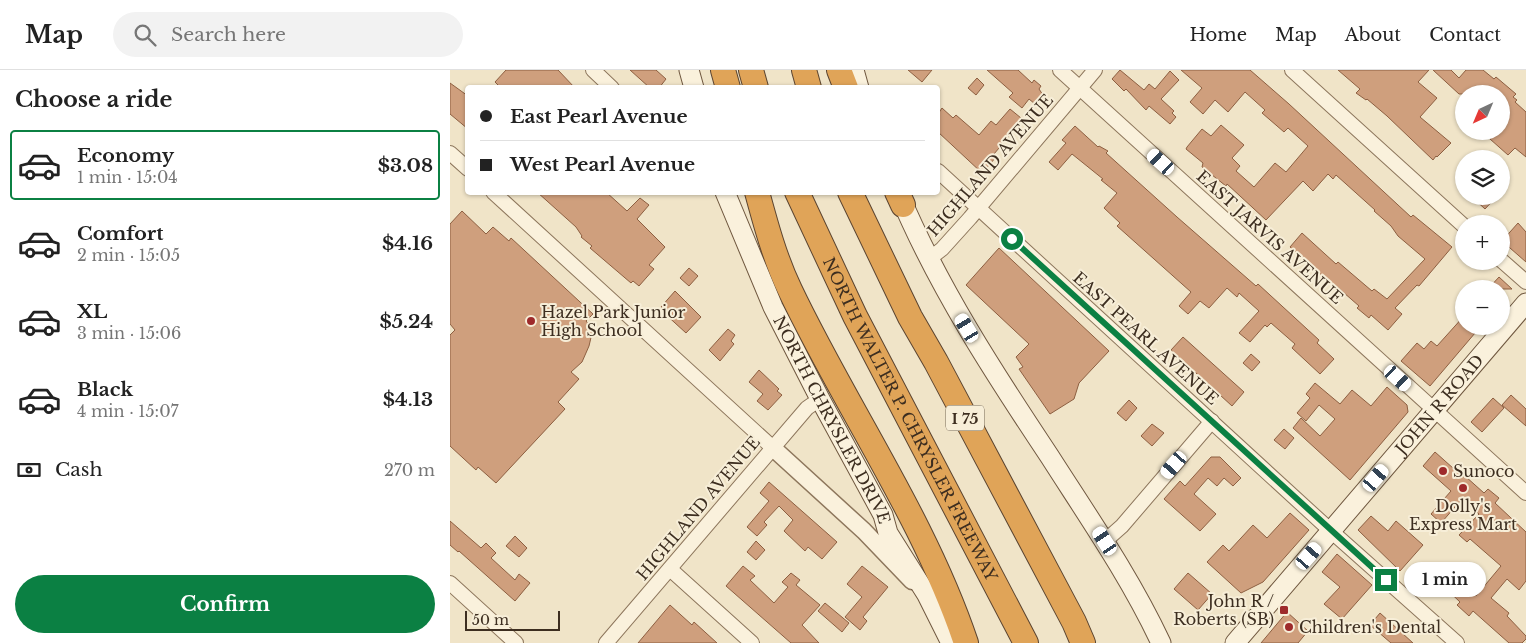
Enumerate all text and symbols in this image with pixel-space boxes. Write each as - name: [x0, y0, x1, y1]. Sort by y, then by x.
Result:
- search box: [113, 12, 463, 57]
- text: Map: [25, 20, 83, 49]
- icon: search: [131, 21, 159, 49]
- text: Search here: [171, 23, 286, 46]
- text: Home: [1189, 24, 1247, 46]
- text: Map: [1275, 24, 1317, 46]
- text: About: [1345, 24, 1401, 46]
- text: Contact: [1429, 24, 1501, 46]
- north arrow: [1455, 85, 1510, 140]
- map controls: [1455, 85, 1510, 335]
- text: Choose a ride: [15, 86, 172, 113]
- street label: HIGHLAND AVENUE: [923, 90, 1057, 240]
- text: East Pearl Avenue: [510, 105, 688, 128]
- icon: car: [17, 143, 62, 188]
- text: Economy: [77, 144, 174, 167]
- car: [1144, 146, 1177, 178]
- button: layers: [1455, 150, 1510, 205]
- text: West Pearl Avenue: [510, 153, 695, 176]
- text: $3.08: [378, 154, 433, 177]
- street label: EAST JARVIS AVENUE: [1193, 166, 1347, 308]
- text: 1 min · 15:04: [77, 167, 178, 187]
- button: +: [1455, 215, 1510, 270]
- icon: car: [17, 221, 62, 266]
- text: Comfort: [77, 222, 164, 245]
- route start: [1001, 228, 1023, 250]
- text: $4.16: [382, 232, 433, 255]
- text: 2 min · 15:05: [77, 245, 180, 265]
- street label: NORTH WALTER P. CHRYSLER FREEWAY: [819, 254, 1002, 585]
- street label: EAST PEARL AVENUE: [1069, 267, 1223, 409]
- button: −: [1455, 280, 1510, 335]
- icon: car: [17, 299, 62, 344]
- text: XL: [77, 300, 107, 323]
- place label: Hazel Park Junior High School: [541, 302, 686, 340]
- text: $5.24: [380, 310, 433, 333]
- car: [952, 311, 981, 345]
- street label: NORTH CHRYSLER DRIVE: [769, 312, 895, 526]
- marker: Hazel Park Junior High School: [525, 315, 537, 327]
- text: 3 min · 15:06: [77, 323, 181, 343]
- street label: JOHN R ROAD: [1390, 350, 1487, 460]
- car: [1381, 362, 1414, 394]
- icon: car: [17, 377, 62, 422]
- text: Black: [77, 378, 133, 401]
- text: $4.13: [383, 388, 433, 411]
- text: 4 min · 15:07: [77, 401, 179, 421]
- road number: I 75: [946, 406, 984, 430]
- street label: HIGHLAND AVENUE: [632, 432, 764, 584]
- car: [1158, 449, 1189, 481]
- icon: cash: [15, 456, 43, 484]
- text: Cash: [55, 458, 102, 481]
- text: 270 m: [384, 460, 435, 480]
- place label: Sunoco: [1453, 461, 1515, 481]
- car: [1360, 462, 1391, 494]
- marker: Sunoco: [1437, 465, 1449, 477]
- marker: Dolly's Express Mart: [1457, 482, 1469, 494]
- place label: Dolly's Express Mart: [1409, 496, 1517, 534]
- car: [1090, 524, 1119, 558]
- car: [1293, 540, 1324, 572]
- callout: 1 min: [1404, 562, 1486, 598]
- route end: [1375, 569, 1397, 591]
- text: 1 min: [1422, 569, 1468, 589]
- button: Confirm: [15, 575, 435, 633]
- place label: John R / Roberts (SB): [1173, 591, 1274, 629]
- marker: John R / Roberts (SB): [1278, 604, 1290, 616]
- scale bar: [465, 608, 560, 631]
- text: 50 m: [472, 611, 509, 629]
- place label: Children's Dental: [1299, 617, 1441, 637]
- marker: Children's Dental: [1283, 621, 1295, 633]

